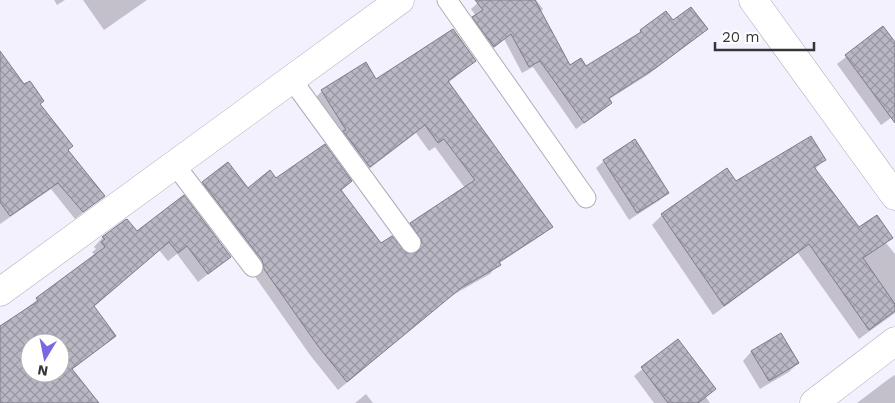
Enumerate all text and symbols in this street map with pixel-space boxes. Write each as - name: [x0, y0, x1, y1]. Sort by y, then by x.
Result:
- scale bar: [715, 20, 814, 52]
- text: 20 m: [722, 28, 760, 46]
- north arrow: [20, 333, 70, 383]
- text: N: [36, 362, 49, 380]

